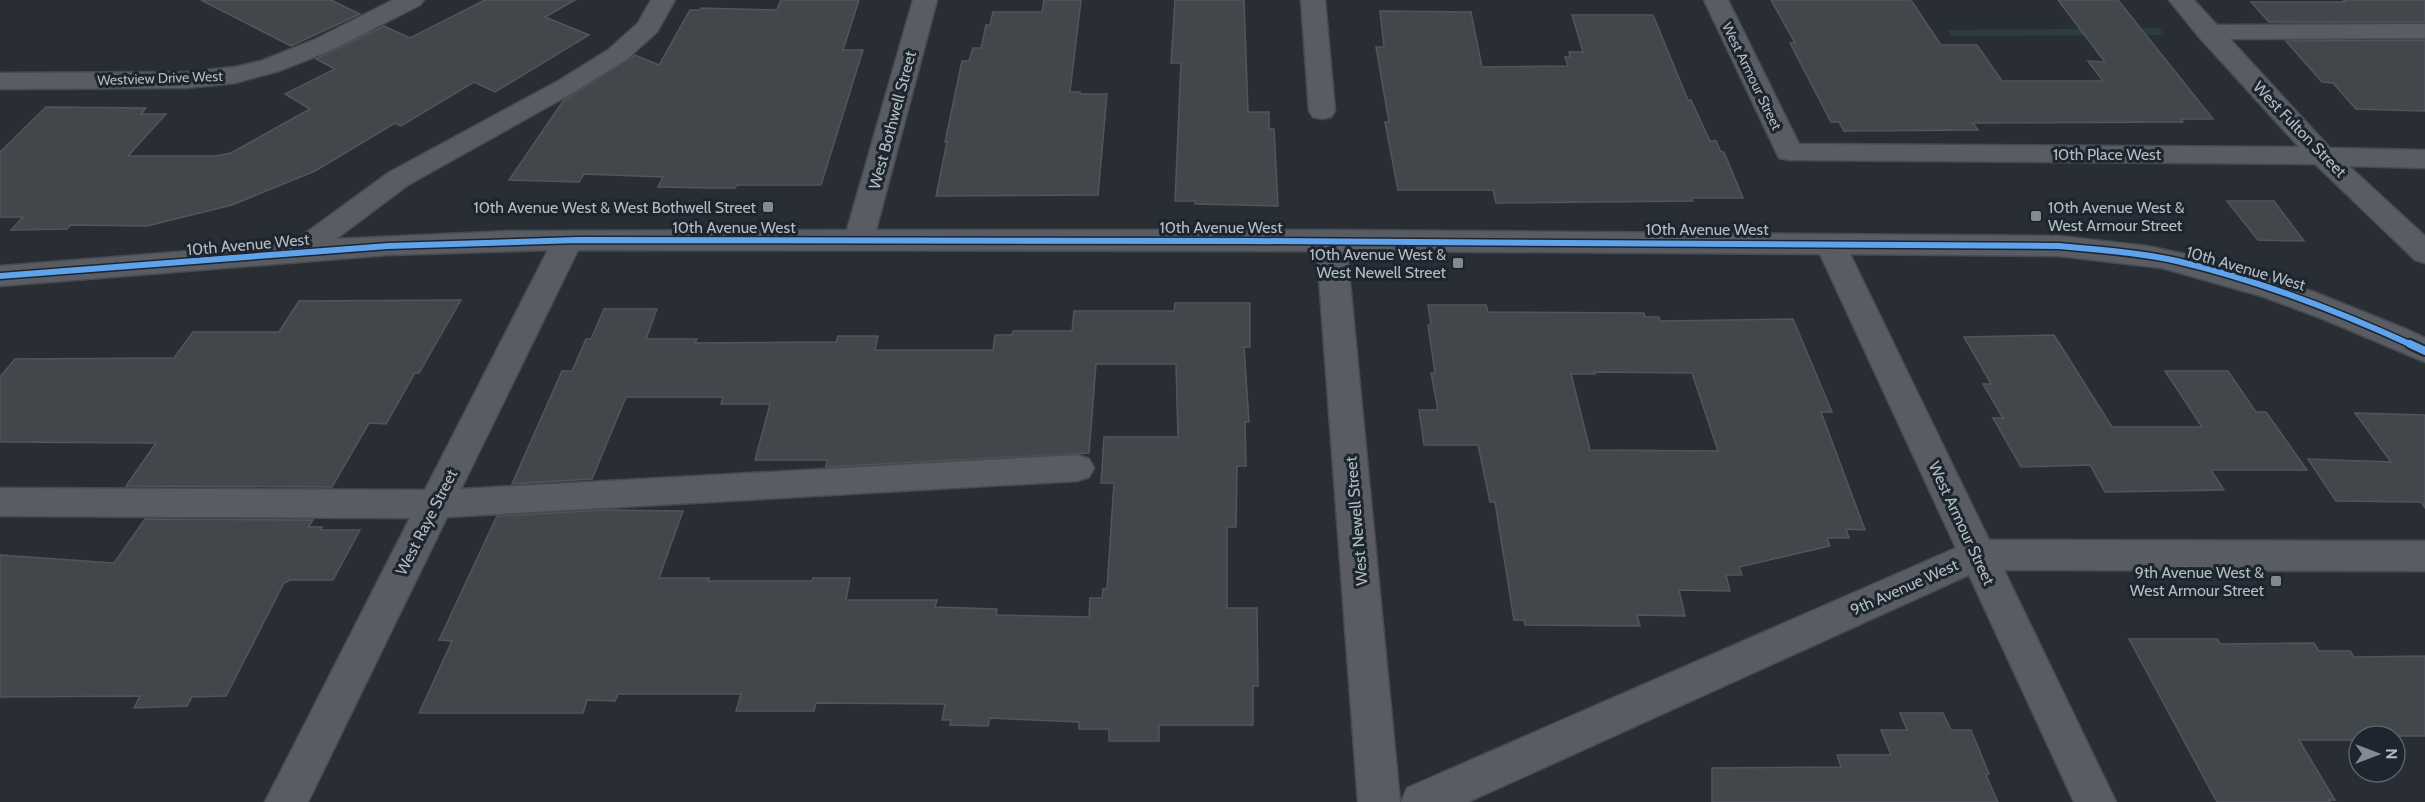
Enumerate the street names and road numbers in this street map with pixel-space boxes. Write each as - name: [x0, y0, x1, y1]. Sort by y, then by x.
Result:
- street label: West Armour Street: [1718, 19, 1786, 133]
- street label: West Bothwell Street: [865, 48, 920, 191]
- street label: Westview Drive West: [97, 67, 223, 89]
- street label: West Fulton Street: [2249, 77, 2351, 182]
- street label: 10th Place West: [2053, 145, 2162, 164]
- street label: 10th Avenue West: [672, 218, 796, 237]
- street label: 10th Avenue West: [1159, 218, 1283, 237]
- street label: 10th Avenue West: [1645, 220, 1769, 239]
- street label: 10th Avenue West: [186, 230, 311, 259]
- street label: 10th Avenue West: [2184, 242, 2308, 295]
- street label: West Newell Street: [1341, 455, 1372, 586]
- street label: West Armour Street: [1925, 458, 1999, 589]
- street label: West Raye Street: [392, 466, 462, 578]
- street label: 9th Avenue West: [1847, 555, 1962, 620]

